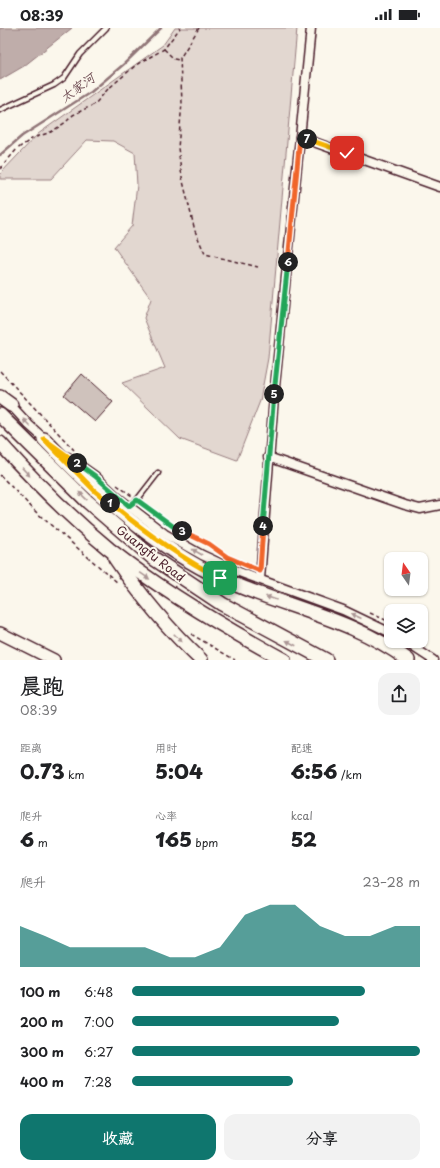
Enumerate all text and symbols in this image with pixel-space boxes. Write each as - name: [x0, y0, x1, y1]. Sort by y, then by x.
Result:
- text: 08:39: [20, 3, 63, 26]
- water label: 太家河: [56, 67, 100, 106]
- pin: 7: [297, 129, 317, 149]
- text: 7: [304, 130, 310, 147]
- pin: [330, 136, 364, 170]
- icon: check: [336, 142, 358, 164]
- pin: 6: [278, 252, 298, 272]
- text: 6: [284, 253, 292, 270]
- pin: 5: [264, 384, 284, 404]
- text: 5: [270, 385, 278, 402]
- one-way arrow: [22, 418, 32, 428]
- pin: 2: [67, 453, 87, 473]
- text: 2: [73, 454, 81, 471]
- one-way arrow: [22, 467, 31, 477]
- one-way arrow: [77, 492, 88, 501]
- pin: 1: [100, 493, 120, 513]
- text: 1: [107, 494, 113, 511]
- pin: 4: [253, 516, 273, 536]
- text: 4: [259, 517, 267, 534]
- street label: Guangfu Road: [113, 520, 189, 586]
- pin: 3: [172, 521, 192, 541]
- text: 3: [178, 522, 186, 539]
- one-way arrow: [191, 548, 203, 555]
- north arrow: [384, 552, 428, 596]
- map controls: [384, 552, 428, 648]
- pin: [203, 561, 237, 595]
- icon: arrive: [209, 567, 231, 589]
- one-way arrow: [140, 572, 151, 580]
- one-way arrow: [265, 595, 277, 601]
- button: layers: [384, 604, 428, 648]
- one-way arrow: [350, 613, 362, 619]
- one-way arrow: [173, 633, 183, 643]
- one-way arrow: [286, 639, 297, 646]
- text: 晨跑: [20, 668, 64, 701]
- button: share: [378, 673, 420, 715]
- text: 08:39: [20, 700, 57, 719]
- text: 距离: [20, 739, 42, 756]
- text: 用时: [155, 739, 177, 756]
- text: 配速: [291, 739, 313, 756]
- text: 0.73: [20, 756, 64, 786]
- text: 5:04: [155, 756, 203, 786]
- text: 6:56: [291, 756, 337, 786]
- text: km: [64, 766, 85, 783]
- text: /km: [337, 766, 362, 783]
- text: 爬升: [20, 807, 42, 824]
- text: 心率: [155, 807, 177, 824]
- text: kcal: [291, 807, 313, 824]
- text: 6: [20, 824, 34, 854]
- text: 165: [155, 824, 192, 854]
- text: 52: [291, 824, 317, 854]
- text: m: [34, 834, 48, 851]
- text: bpm: [192, 834, 218, 851]
- text: 爬升: [20, 872, 46, 891]
- text: 23–28 m: [363, 872, 420, 891]
- text: 100 m: [20, 982, 61, 1001]
- text: 6:48: [84, 982, 113, 1001]
- text: 200 m: [20, 1012, 64, 1031]
- text: 7:00: [84, 1012, 114, 1031]
- text: 300 m: [20, 1042, 64, 1061]
- text: 6:27: [84, 1042, 113, 1061]
- text: 400 m: [20, 1072, 64, 1091]
- text: 7:28: [84, 1072, 112, 1091]
- button: 收藏: [20, 1114, 216, 1160]
- button: 分享: [224, 1114, 420, 1160]

